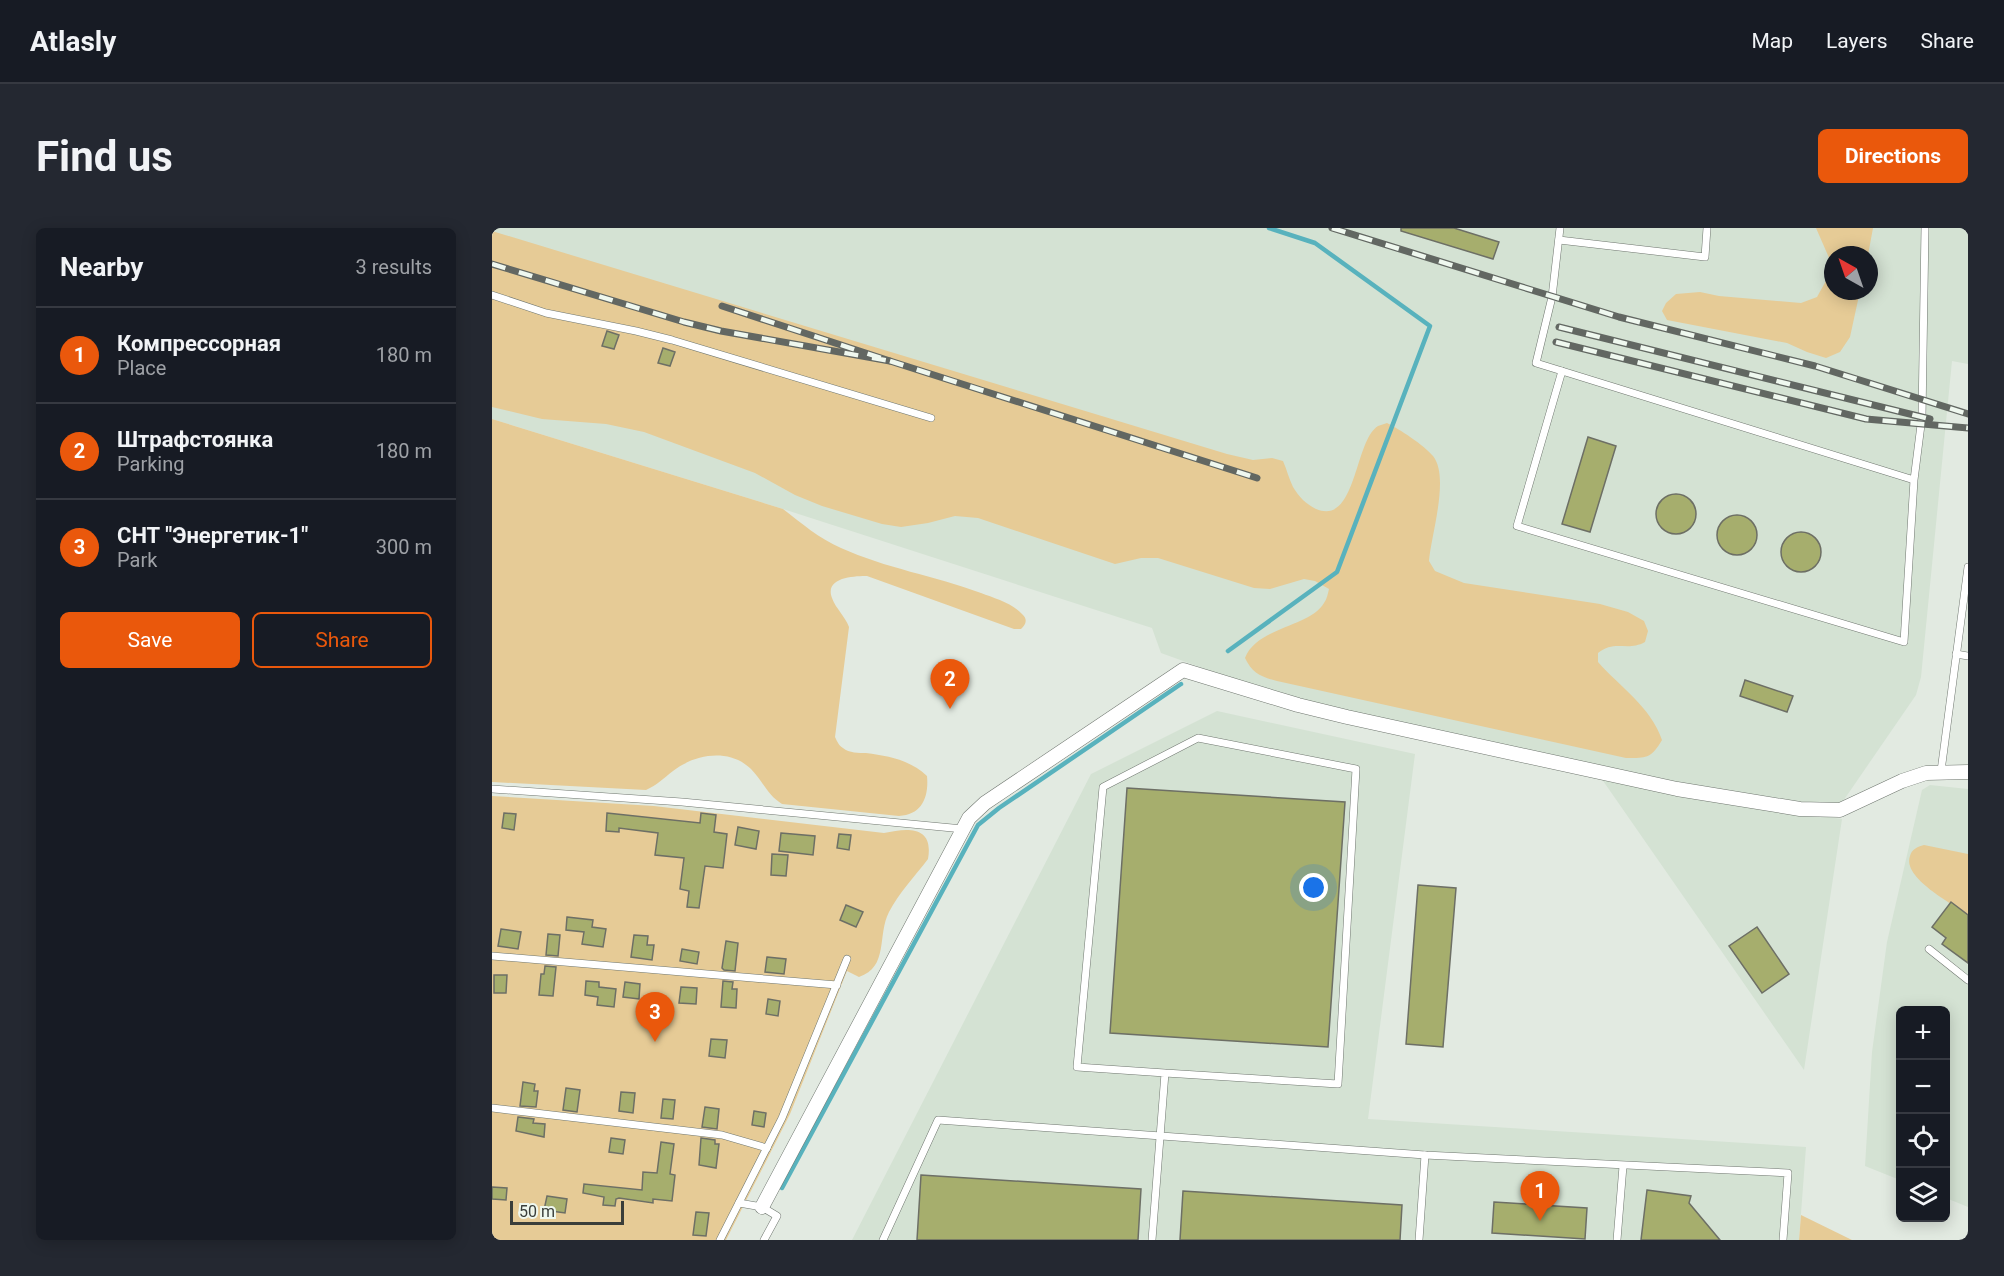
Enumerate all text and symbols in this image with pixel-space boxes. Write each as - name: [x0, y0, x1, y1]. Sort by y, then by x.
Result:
- text: Atlasly: [30, 25, 116, 58]
- text: Map: [1751, 29, 1793, 53]
- text: Layers: [1826, 29, 1887, 53]
- text: Share: [1920, 29, 1974, 53]
- button: Directions: [1818, 129, 1968, 183]
- text: Find us: [36, 132, 173, 181]
- north arrow: [1824, 246, 1878, 300]
- text: Nearby: [60, 252, 143, 282]
- text: 3 results: [356, 255, 432, 279]
- text: Компрессорная: [117, 331, 281, 356]
- text: 1: [74, 343, 85, 367]
- text: 180 m: [376, 343, 432, 367]
- text: Place: [117, 356, 166, 380]
- text: Штрафстоянка: [117, 427, 273, 452]
- text: 2: [74, 439, 85, 463]
- text: 180 m: [376, 439, 432, 463]
- text: Parking: [117, 452, 184, 476]
- text: СНТ "Энергетик-1": [117, 523, 308, 548]
- text: 3: [74, 535, 85, 559]
- text: 300 m: [376, 535, 432, 559]
- text: Park: [117, 548, 157, 572]
- button: Save: [60, 612, 240, 668]
- button: Share: [252, 612, 432, 668]
- pin: 2: [930, 660, 970, 709]
- your location: [1299, 873, 1328, 902]
- pin: 3: [636, 992, 674, 1042]
- map controls: [1896, 1006, 1950, 1222]
- button: +: [1896, 1006, 1950, 1060]
- button: −: [1896, 1060, 1950, 1114]
- button: locate: [1896, 1114, 1950, 1168]
- button: layers: [1896, 1168, 1950, 1222]
- pin: 1: [1520, 1172, 1560, 1221]
- scale bar: [510, 1198, 624, 1226]
- text: 50 m: [519, 1202, 555, 1221]

